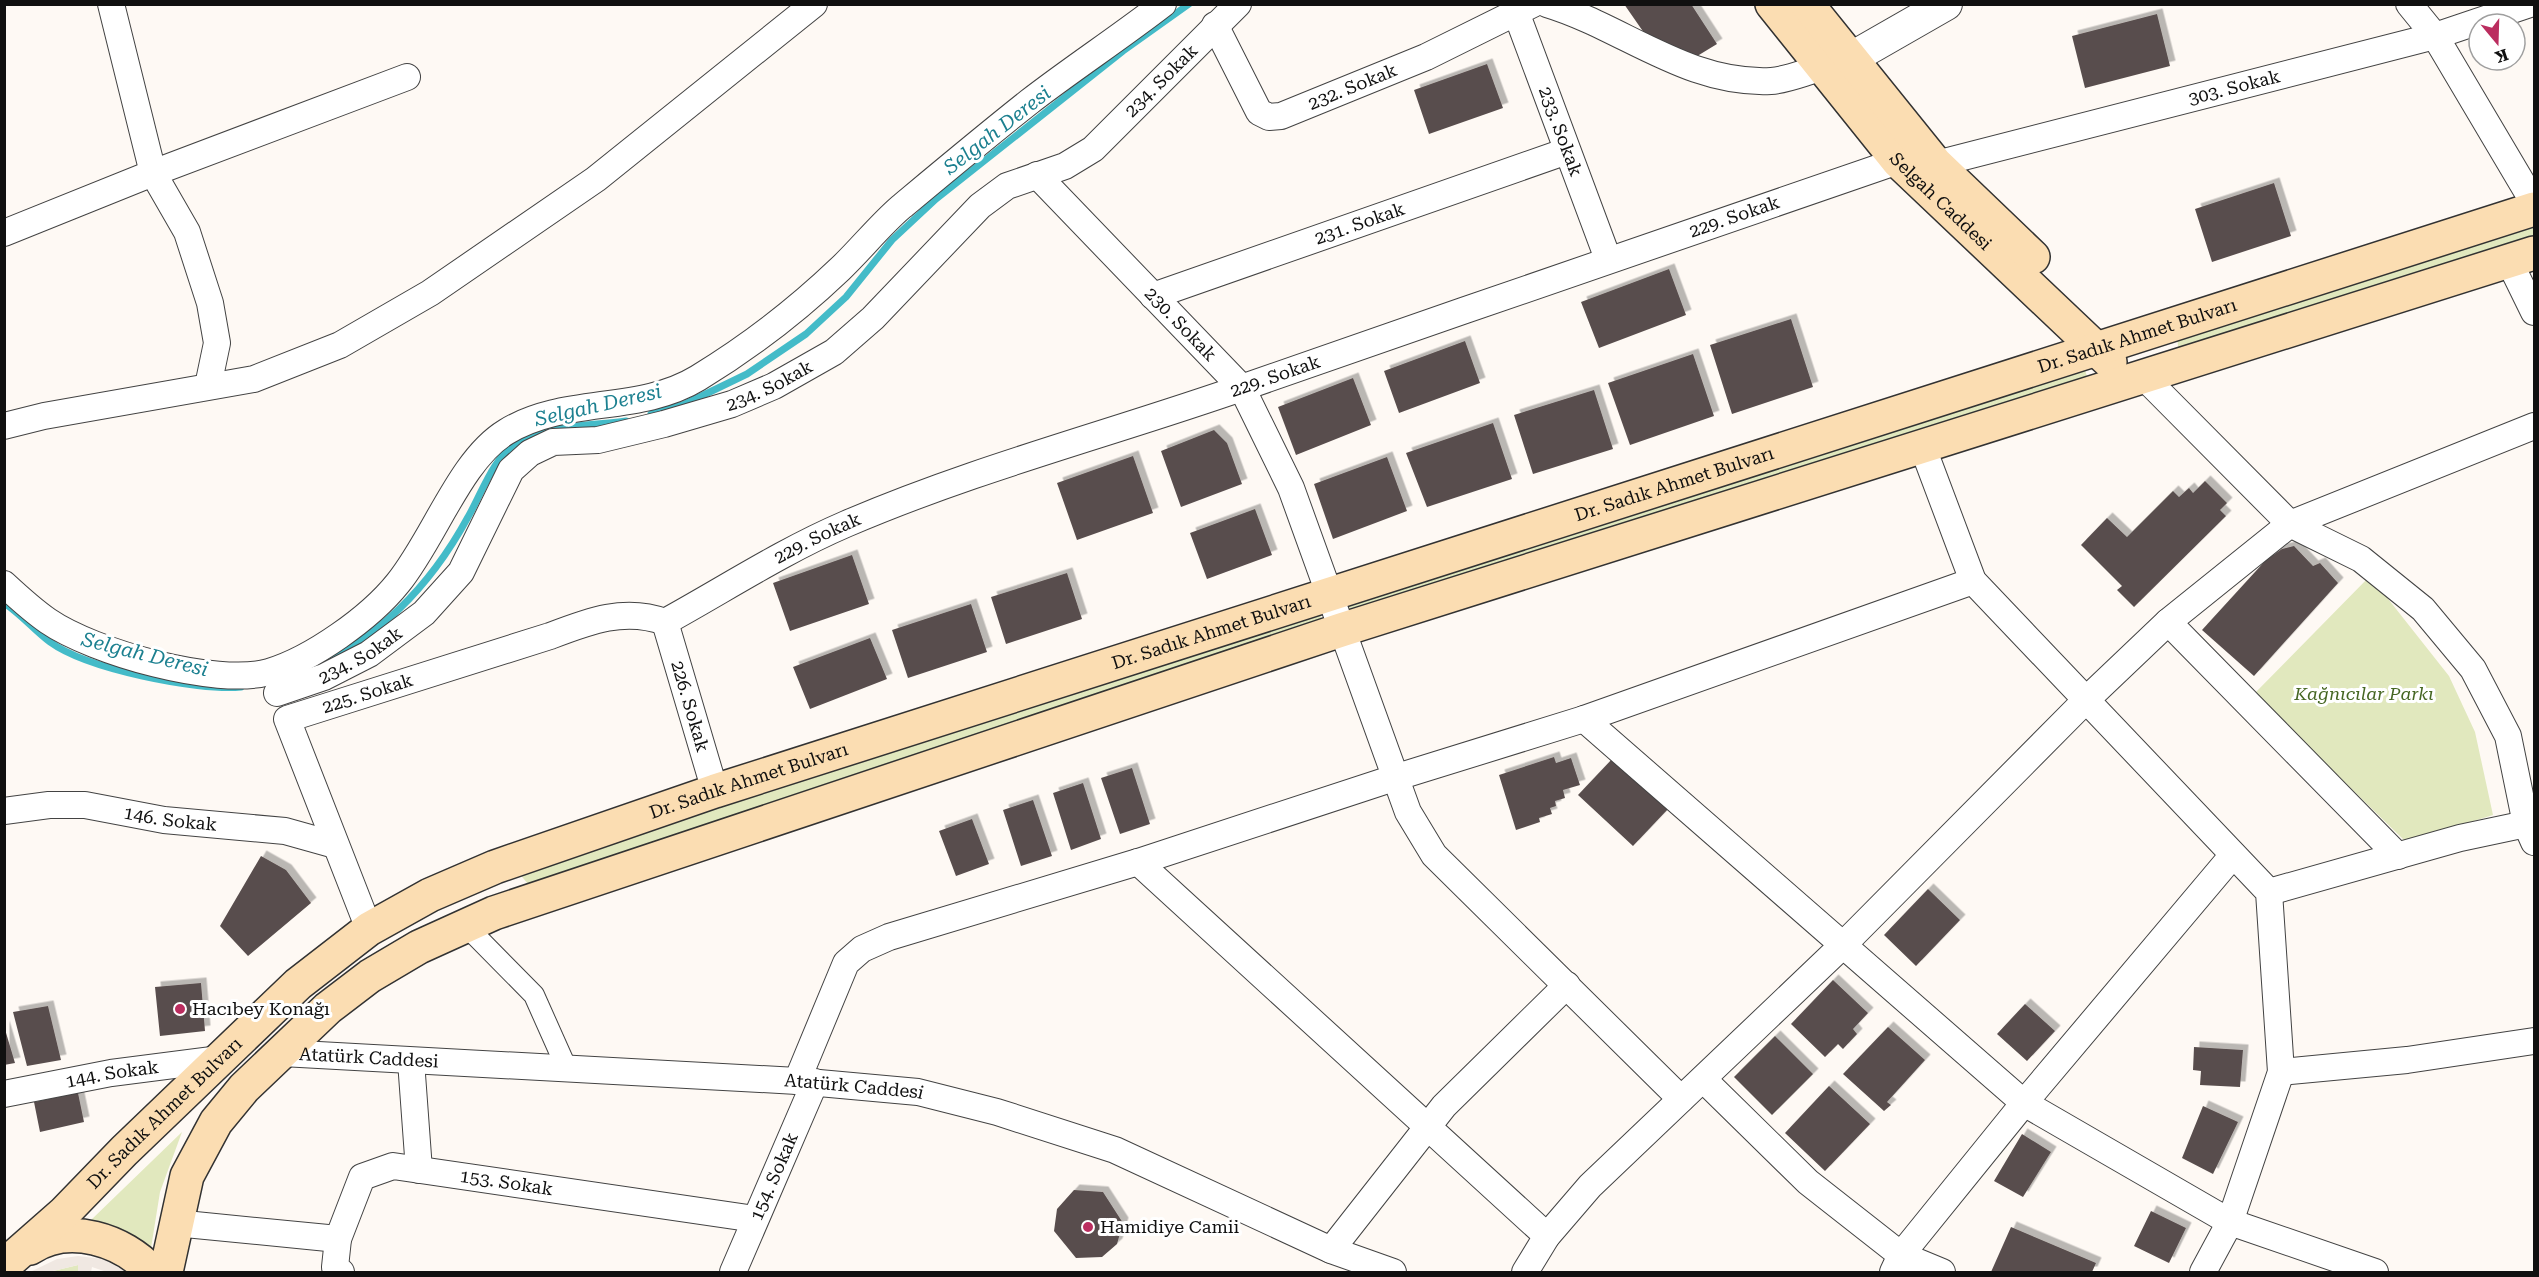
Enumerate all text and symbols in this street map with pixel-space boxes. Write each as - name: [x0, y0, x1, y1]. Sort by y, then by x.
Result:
- north arrow: [2467, 12, 2527, 72]
- street label: 234. Sokak: [1120, 40, 1202, 121]
- text: K: [2492, 45, 2511, 67]
- street label: 232. Sokak: [1305, 59, 1400, 114]
- street label: 303. Sokak: [2186, 65, 2282, 109]
- water label: Selgah Deresi: [938, 81, 1055, 180]
- street label: 233. Sokak: [1535, 84, 1587, 179]
- street label: Selgah Caddesi: [1885, 148, 1996, 254]
- street label: 229. Sokak: [1686, 191, 1782, 242]
- street label: 231. Sokak: [1312, 198, 1407, 249]
- street label: 230. Sokak: [1141, 283, 1221, 365]
- street label: Dr. Sadık Ahmet Bulvarı: [2035, 294, 2239, 377]
- street label: 229. Sokak: [1227, 350, 1323, 401]
- street label: 234. Sokak: [724, 355, 816, 415]
- water label: Selgah Deresi: [531, 379, 664, 431]
- street label: Dr. Sadık Ahmet Bulvarı: [1572, 442, 1776, 525]
- street label: 229. Sokak: [770, 508, 864, 568]
- street label: Dr. Sadık Ahmet Bulvarı: [1109, 590, 1314, 673]
- street label: 234. Sokak: [315, 622, 406, 688]
- water label: Selgah Deresi: [78, 626, 211, 681]
- street label: 226. Sokak: [667, 658, 714, 754]
- street label: 225. Sokak: [319, 669, 415, 717]
- park label: Kağnıcılar Parkı: [2293, 683, 2434, 704]
- street label: Dr. Sadık Ahmet Bulvarı: [646, 738, 851, 823]
- street label: 146. Sokak: [122, 802, 218, 835]
- place label: Hacıbey Konağı: [192, 998, 330, 1019]
- marker: Hacıbey Konağı: [173, 1002, 187, 1016]
- street label: Dr. Sadık Ahmet Bulvarı: [82, 1033, 246, 1193]
- street label: Atatürk Caddesi: [299, 1043, 439, 1072]
- street label: 144. Sokak: [64, 1056, 160, 1092]
- street label: Atatürk Caddesi: [784, 1069, 926, 1103]
- street label: 154. Sokak: [745, 1129, 802, 1224]
- street label: 153. Sokak: [458, 1165, 555, 1199]
- place label: Hamidiye Camii: [1100, 1216, 1240, 1237]
- marker: Hamidiye Camii: [1081, 1220, 1095, 1234]

